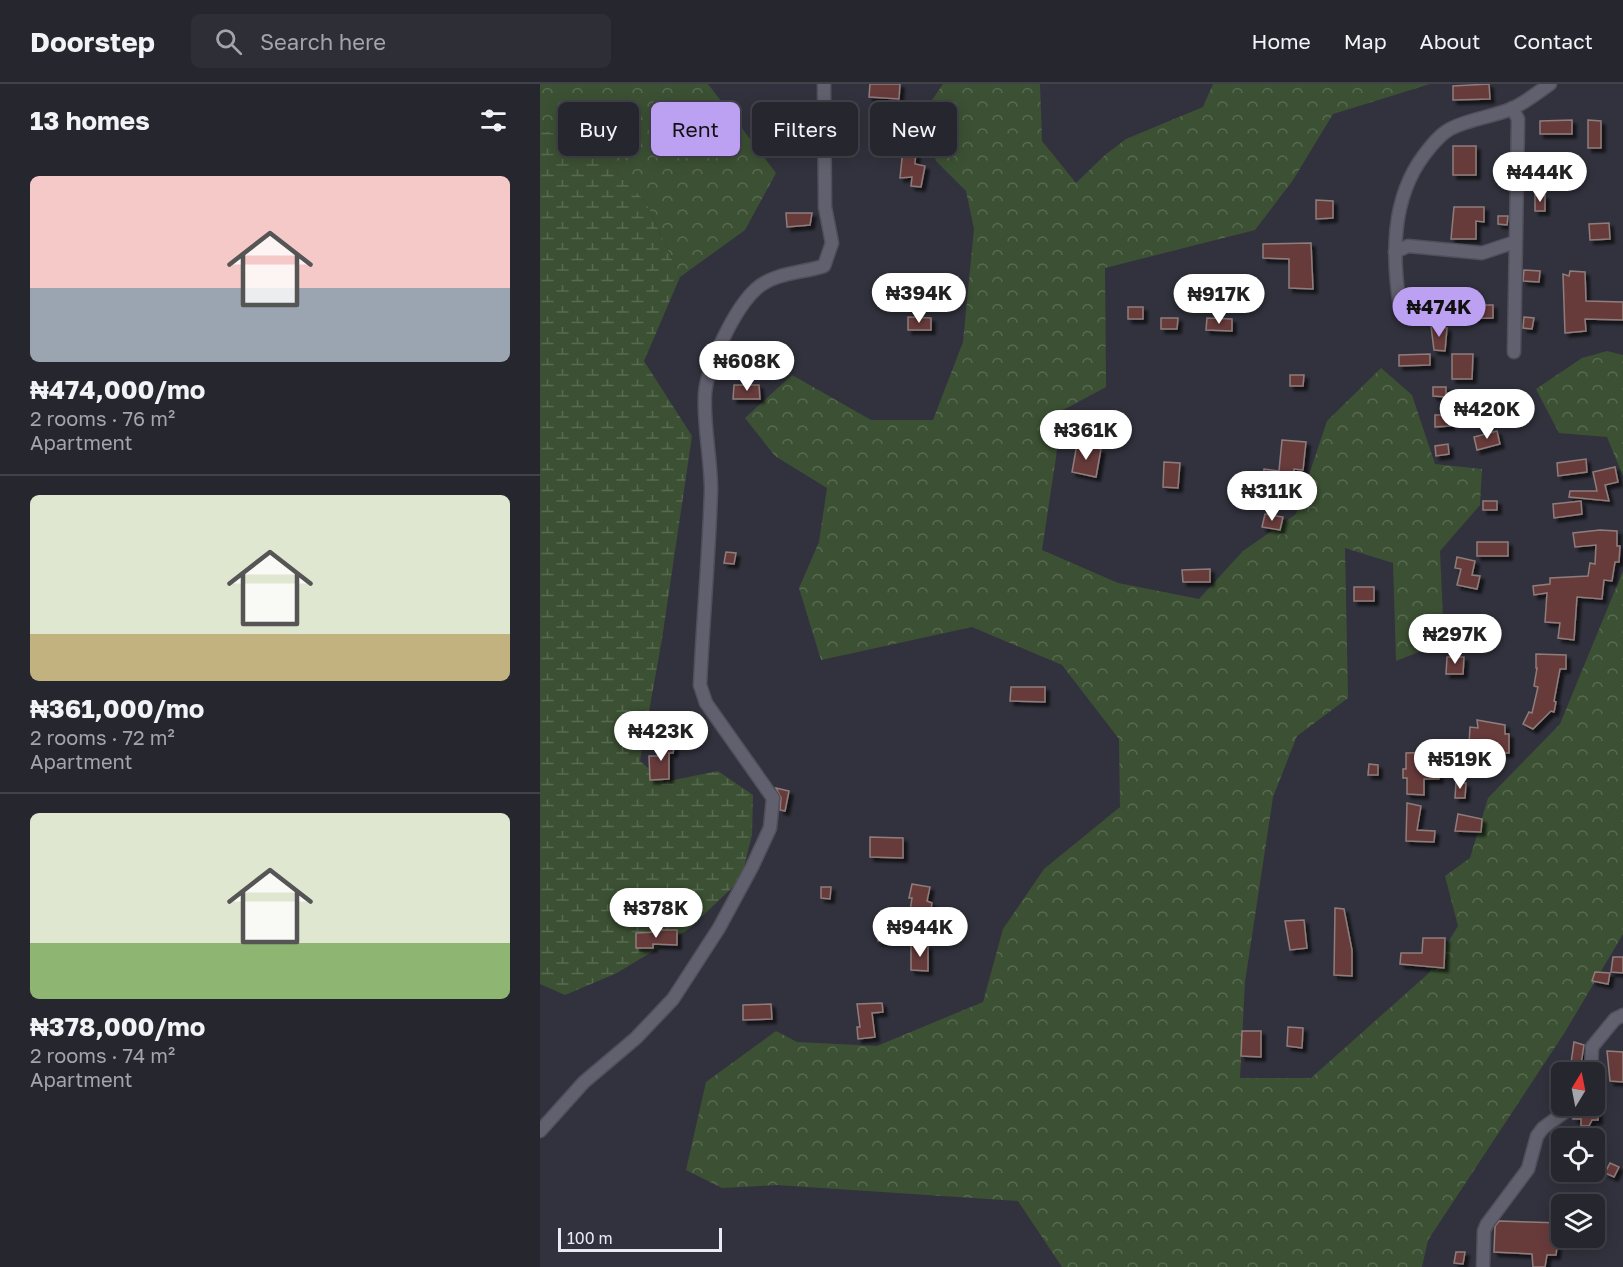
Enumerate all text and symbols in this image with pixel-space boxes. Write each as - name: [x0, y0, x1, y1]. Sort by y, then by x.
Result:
- search box: [191, 14, 611, 68]
- text: Doorstep: [30, 25, 155, 58]
- icon: search: [212, 25, 245, 58]
- text: Search here: [260, 28, 386, 55]
- text: Home: [1251, 28, 1311, 54]
- text: Map: [1344, 28, 1387, 54]
- text: About: [1420, 28, 1480, 54]
- text: Contact: [1513, 28, 1593, 54]
- chip: Buy: [558, 102, 639, 156]
- chip: Rent: [651, 102, 740, 156]
- chip: Filters: [752, 102, 858, 156]
- chip: New: [870, 102, 957, 156]
- icon: filters: [477, 104, 510, 137]
- text: 13 homes: [30, 105, 150, 136]
- pin: ₦444K: [1498, 152, 1582, 203]
- text: ₦444K: [1507, 159, 1573, 183]
- icon: home: [216, 215, 324, 323]
- pin: ₦394K: [877, 273, 961, 324]
- pin: ₦917K: [1177, 274, 1261, 325]
- text: ₦394K: [886, 280, 952, 304]
- text: ₦917K: [1188, 281, 1250, 305]
- pin: ₦474K: [1397, 287, 1481, 338]
- text: ₦474K: [1407, 294, 1471, 318]
- pin: ₦608K: [705, 341, 789, 392]
- text: ₦608K: [713, 348, 781, 372]
- text: ₦474,000/mo: [30, 374, 205, 405]
- pin: ₦420K: [1445, 389, 1529, 440]
- text: ₦420K: [1454, 396, 1520, 420]
- text: 2 rooms · 76 m²: [30, 406, 175, 430]
- pin: ₦361K: [1044, 410, 1128, 461]
- text: ₦361K: [1054, 417, 1118, 441]
- text: Apartment: [30, 430, 133, 454]
- pin: ₦311K: [1230, 471, 1314, 522]
- text: ₦311K: [1241, 478, 1303, 502]
- icon: home: [216, 534, 324, 642]
- pin: ₦297K: [1413, 614, 1497, 665]
- text: ₦297K: [1423, 621, 1487, 645]
- text: ₦361,000/mo: [30, 693, 204, 724]
- pin: ₦423K: [619, 711, 703, 762]
- text: ₦423K: [628, 718, 694, 742]
- text: 2 rooms · 72 m²: [30, 725, 175, 749]
- pin: ₦519K: [1418, 739, 1502, 790]
- text: ₦519K: [1428, 746, 1492, 770]
- text: Apartment: [30, 749, 133, 773]
- icon: home: [216, 852, 324, 960]
- pin: ₦378K: [614, 888, 698, 939]
- text: ₦378K: [624, 895, 688, 919]
- pin: ₦944K: [878, 907, 962, 958]
- text: ₦944K: [887, 914, 953, 938]
- text: ₦378,000/mo: [30, 1011, 205, 1042]
- text: 2 rooms · 74 m²: [30, 1043, 175, 1067]
- north arrow: [1551, 1062, 1605, 1116]
- map controls: [1551, 1062, 1605, 1248]
- text: Apartment: [30, 1067, 133, 1091]
- button: locate: [1551, 1128, 1605, 1182]
- button: layers: [1551, 1194, 1605, 1248]
- scale bar: [558, 1225, 722, 1252]
- text: 100 m: [567, 1228, 613, 1248]

